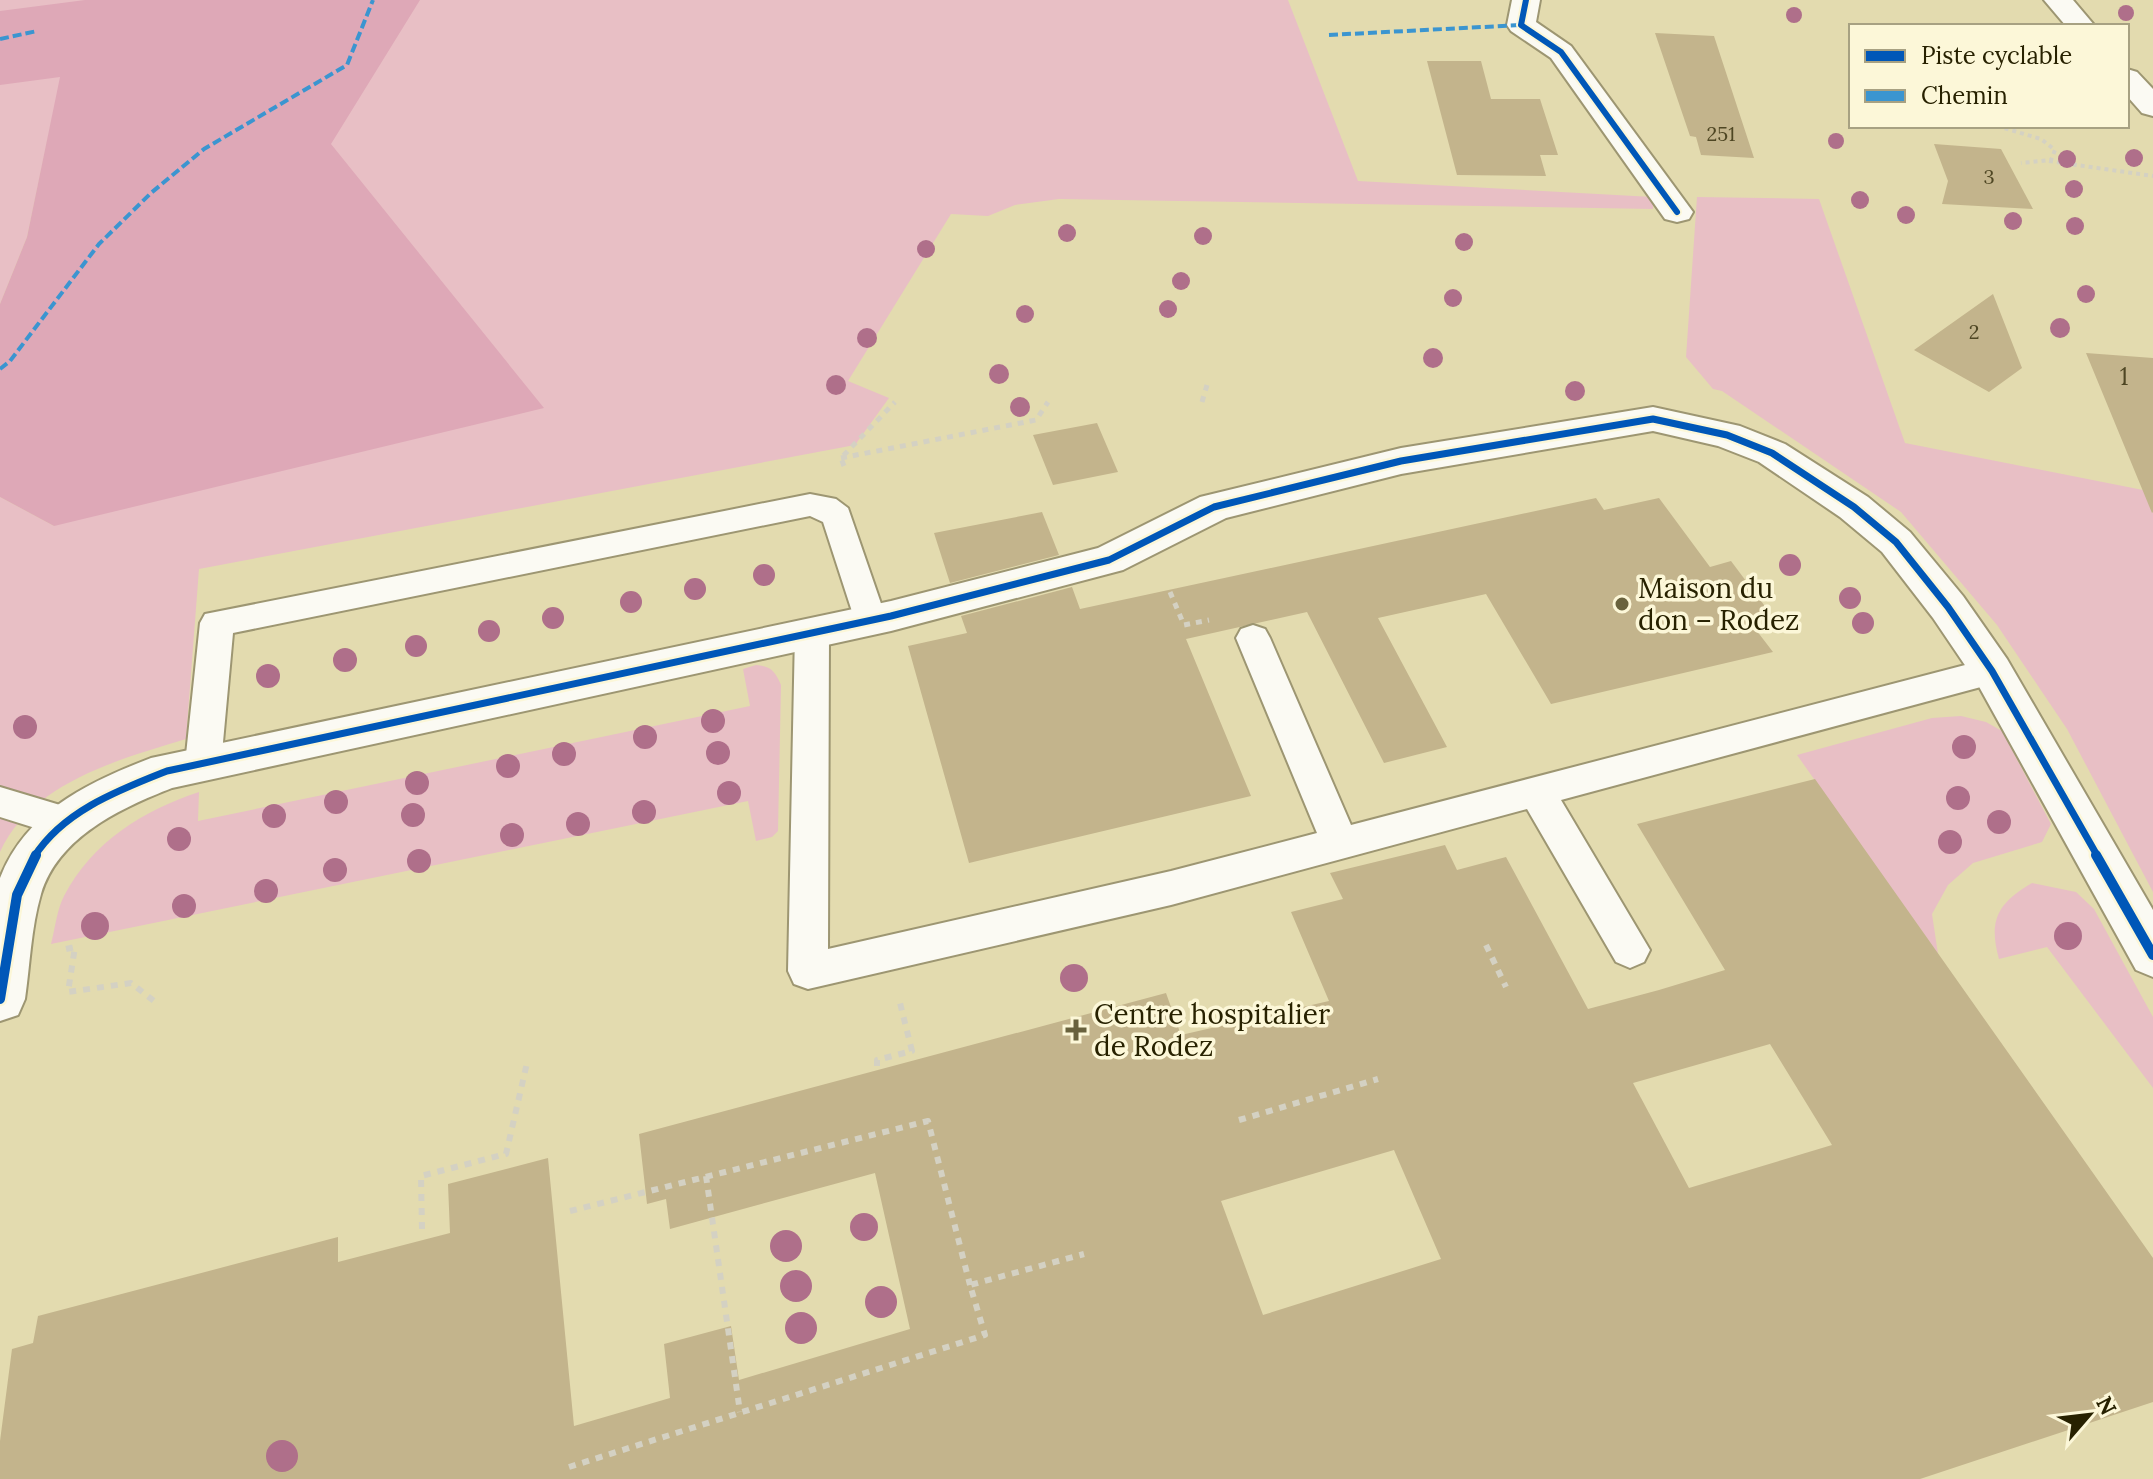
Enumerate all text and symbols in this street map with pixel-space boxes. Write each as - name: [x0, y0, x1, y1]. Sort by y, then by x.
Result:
- legend: [1849, 24, 2129, 128]
- text: Piste cyclable: [1921, 40, 2072, 71]
- text: Chemin: [1921, 80, 2008, 111]
- house number: 251: [1707, 121, 1735, 146]
- house number: 3: [1983, 164, 1995, 189]
- house number: 2: [1969, 319, 1979, 344]
- house number: 1: [2120, 361, 2128, 392]
- place label: Maison du don – Rodez: [1638, 570, 1799, 638]
- marker: Maison du don – Rodez: [1613, 595, 1631, 613]
- place label: Centre hospitalier de Rodez: [1094, 996, 1330, 1064]
- marker: Centre hospitalier de Rodez: [1065, 1019, 1087, 1041]
- north arrow: [2049, 1375, 2129, 1455]
- text: N: [2090, 1392, 2123, 1420]

